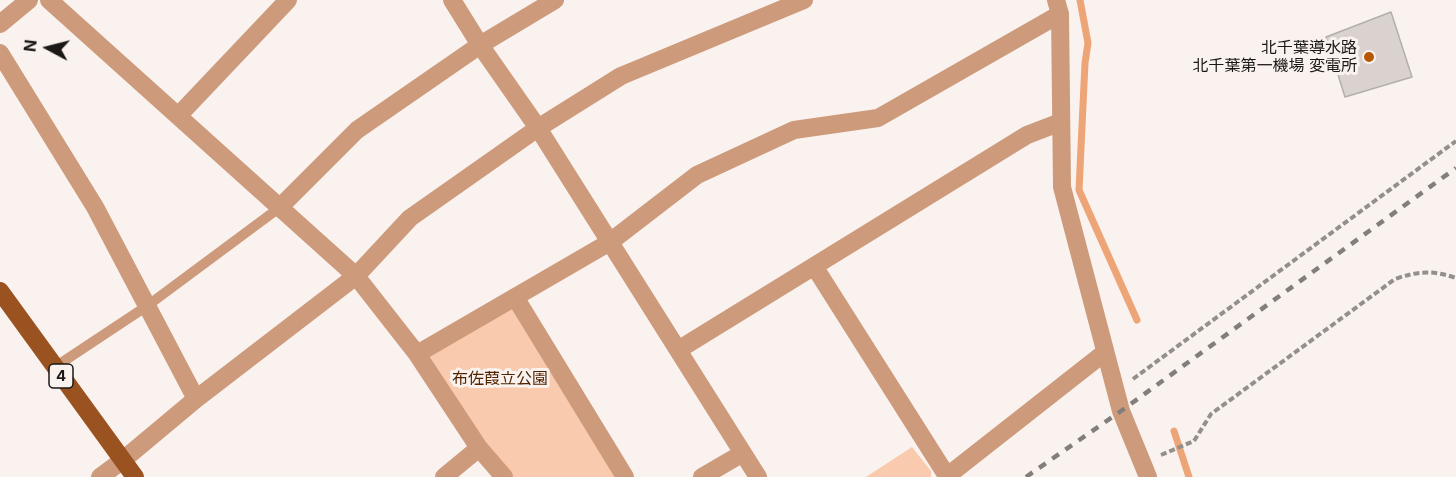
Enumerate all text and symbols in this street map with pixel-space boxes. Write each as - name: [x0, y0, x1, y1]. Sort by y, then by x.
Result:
- north arrow: [18, 18, 78, 78]
- place label: 北千葉導水路 北千葉第一機場 変電所: [1193, 38, 1357, 76]
- text: N: [19, 39, 41, 53]
- marker: 北千葉導水路 北千葉第一機場 変電所: [1362, 50, 1376, 64]
- road number: 4: [49, 364, 73, 388]
- park label: 布佐葭立公園: [452, 369, 548, 389]

